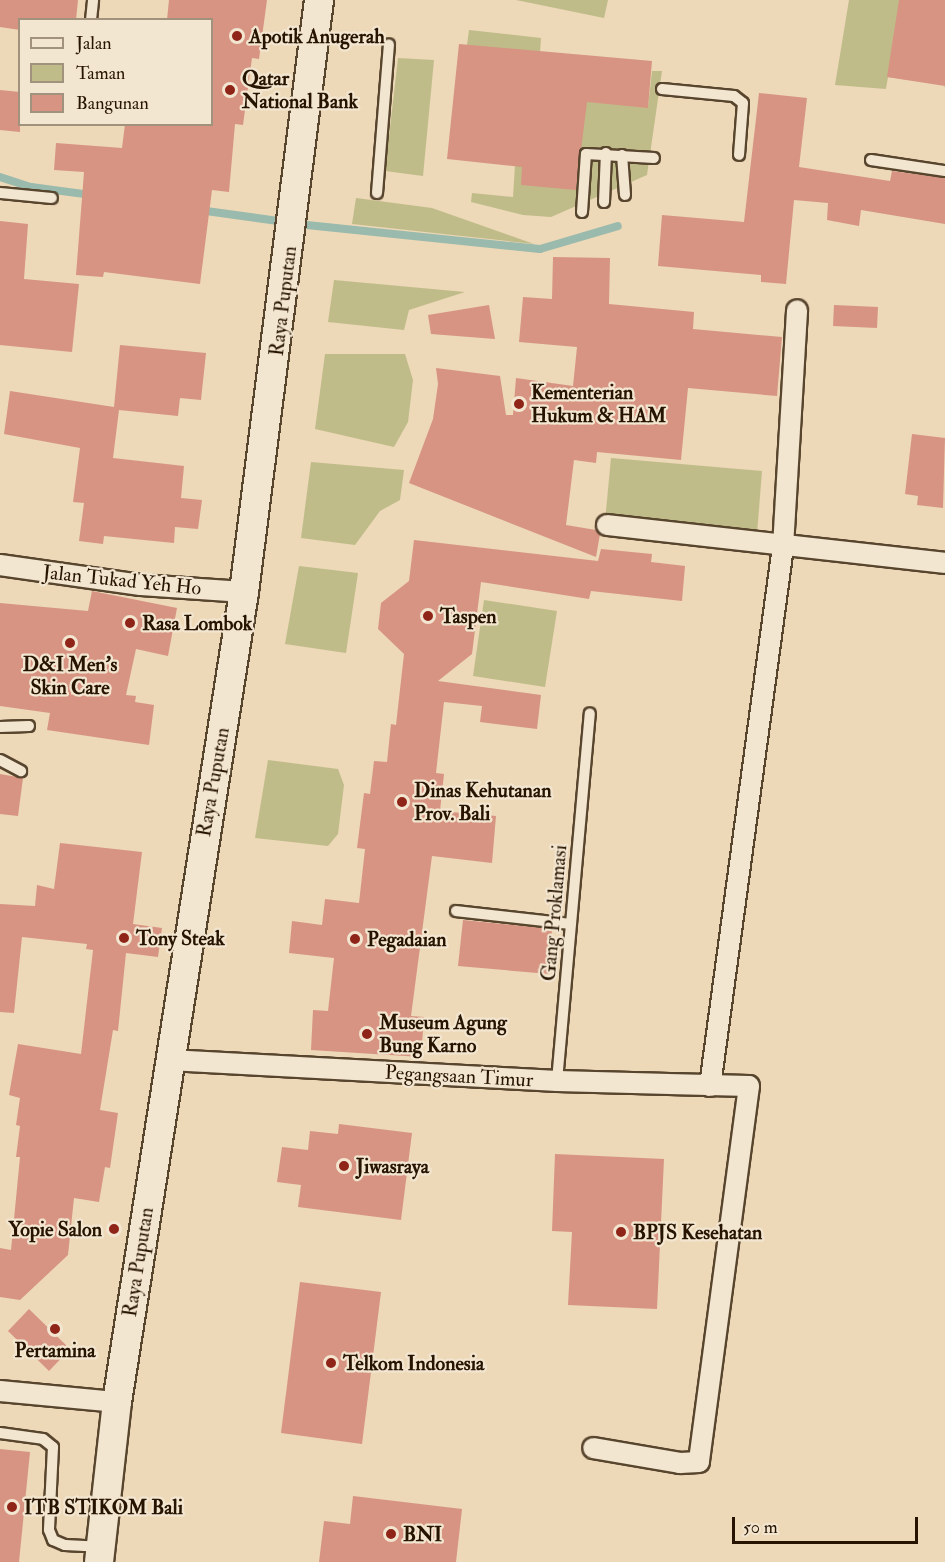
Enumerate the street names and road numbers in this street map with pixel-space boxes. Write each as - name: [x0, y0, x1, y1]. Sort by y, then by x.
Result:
- street label: Raya Puputan: [264, 244, 302, 358]
- street label: Jalan Tukad Yeh Ho: [42, 560, 202, 600]
- street label: Raya Puputan: [192, 725, 234, 839]
- street label: Gang Proklamasi: [536, 844, 572, 982]
- street label: Pegangsaan Timur: [384, 1060, 534, 1092]
- street label: Raya Puputan: [117, 1205, 159, 1319]

